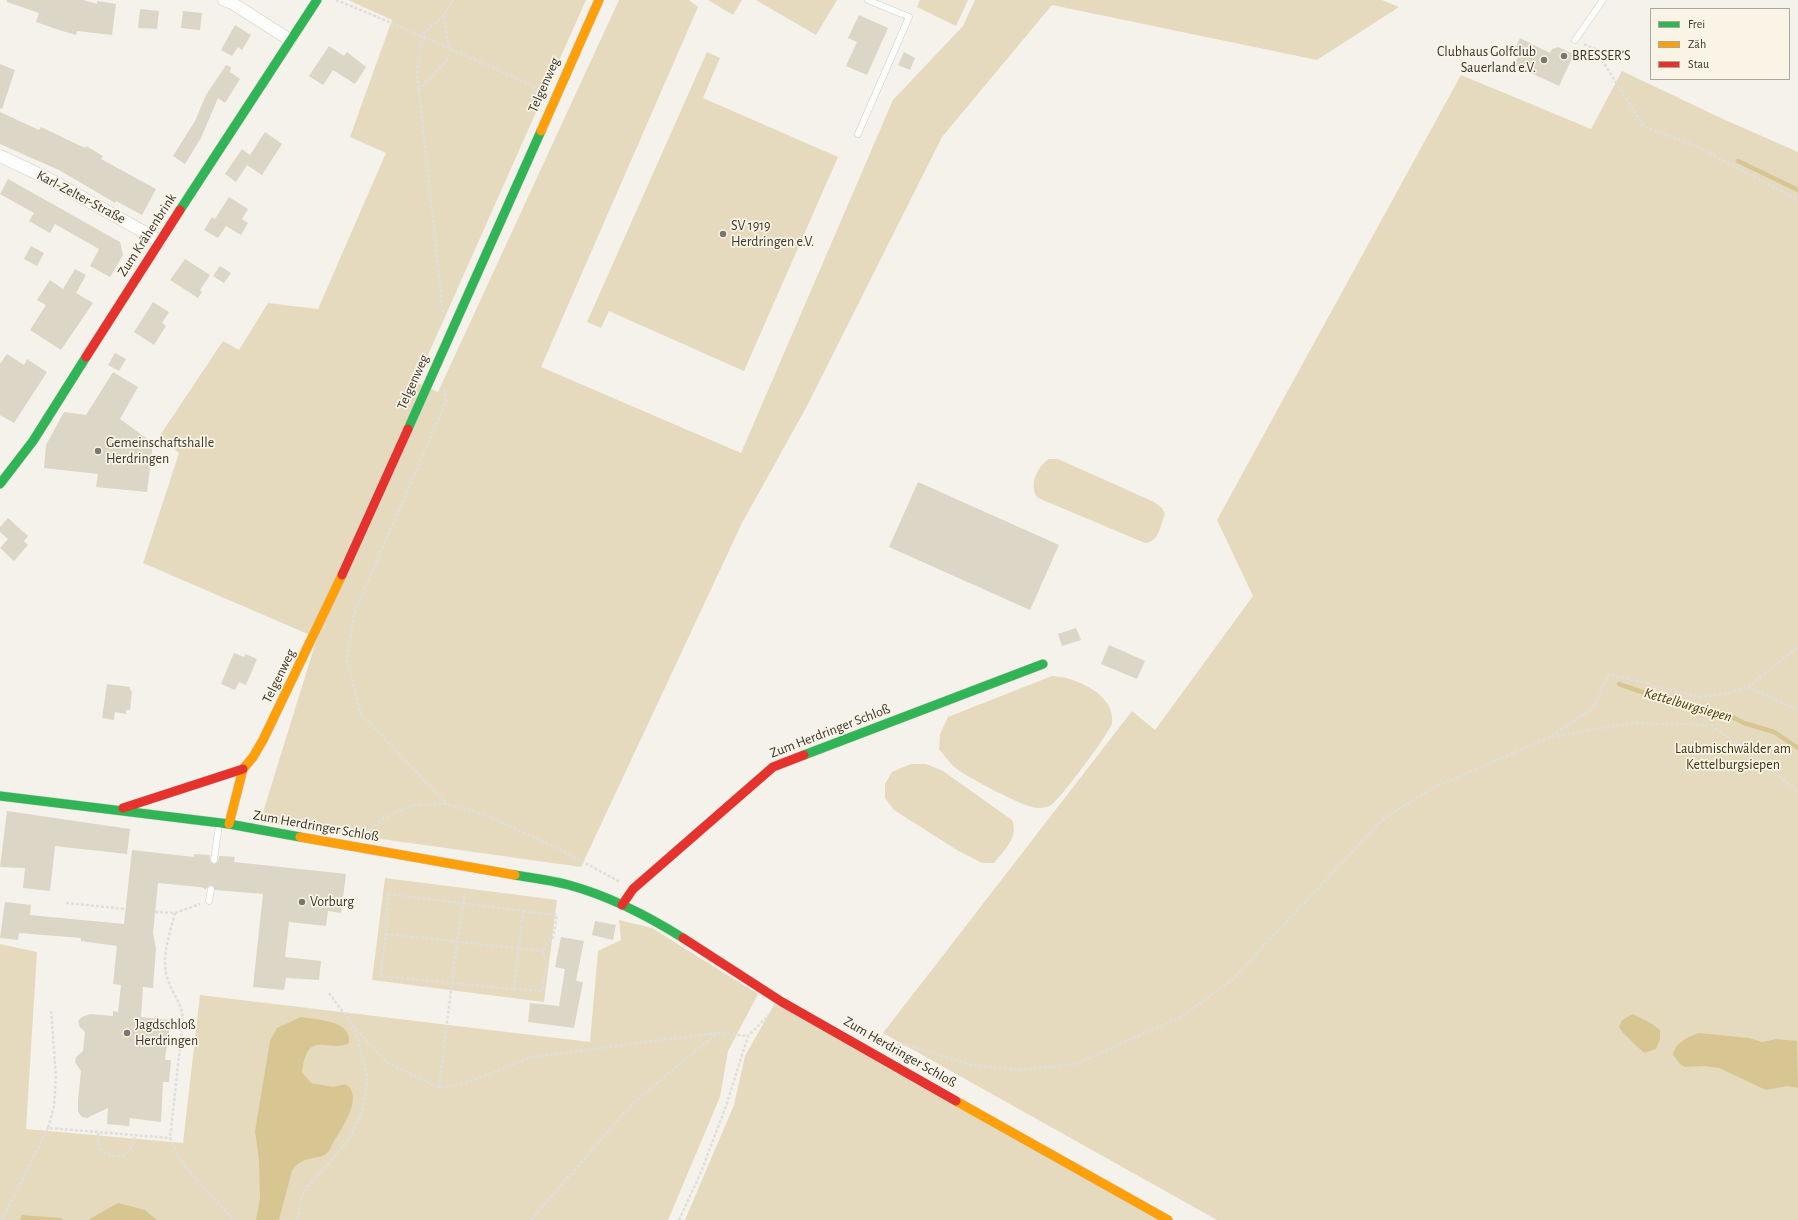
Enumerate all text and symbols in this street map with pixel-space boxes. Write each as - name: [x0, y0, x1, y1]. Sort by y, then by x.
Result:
- legend: [1650, 8, 1790, 80]
- text: Frei: [1688, 18, 1705, 30]
- text: Zäh: [1688, 38, 1706, 50]
- place label: Clubhaus Golfclub Sauerland e.V.: [1437, 44, 1536, 76]
- place label: BRESSER'S: [1572, 48, 1631, 64]
- marker: BRESSER'S: [1559, 51, 1569, 61]
- street label: Telgenweg: [524, 55, 564, 115]
- marker: Clubhaus Golfclub Sauerland e.V.: [1539, 55, 1549, 65]
- text: Stau: [1688, 58, 1709, 70]
- street label: Karl-Zelter-Straße: [34, 167, 128, 227]
- street label: Zum Krähenbrink: [114, 190, 180, 280]
- place label: SV 1919 Herdringen e.V.: [731, 218, 814, 250]
- marker: SV 1919 Herdringen e.V.: [718, 229, 728, 239]
- street label: Telgenweg: [393, 352, 433, 412]
- place label: Gemeinschaftshalle Herdringen: [106, 435, 214, 468]
- marker: Gemeinschaftshalle Herdringen: [93, 446, 103, 456]
- street label: Telgenweg: [259, 646, 299, 706]
- water label: Kettelburgsiepen: [1642, 684, 1734, 726]
- street label: Zum Herdringer Schloß: [768, 700, 892, 762]
- park label: Laubmischwälder am Kettelburgsiepen: [1675, 741, 1791, 774]
- street label: Zum Herdringer Schloß: [252, 807, 380, 845]
- place label: Vorburg: [310, 894, 354, 910]
- marker: Vorburg: [297, 897, 307, 907]
- street label: Zum Herdringer Schloß: [841, 1013, 959, 1091]
- place label: Jagdschloß Herdringen: [135, 1017, 198, 1050]
- marker: Jagdschloß Herdringen: [122, 1028, 132, 1038]

